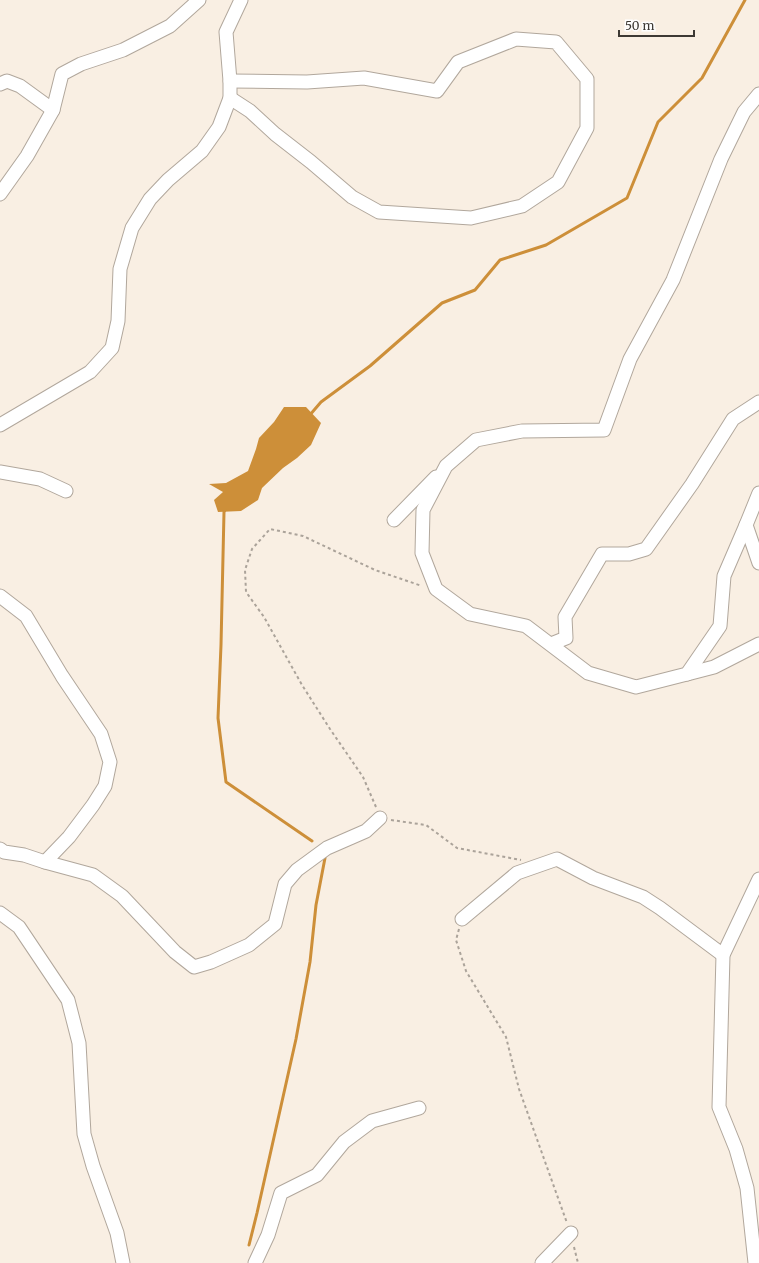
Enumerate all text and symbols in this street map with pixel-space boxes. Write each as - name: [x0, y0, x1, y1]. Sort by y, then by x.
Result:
- scale bar: [619, 12, 694, 38]
- text: 50 m: [625, 18, 654, 33]

